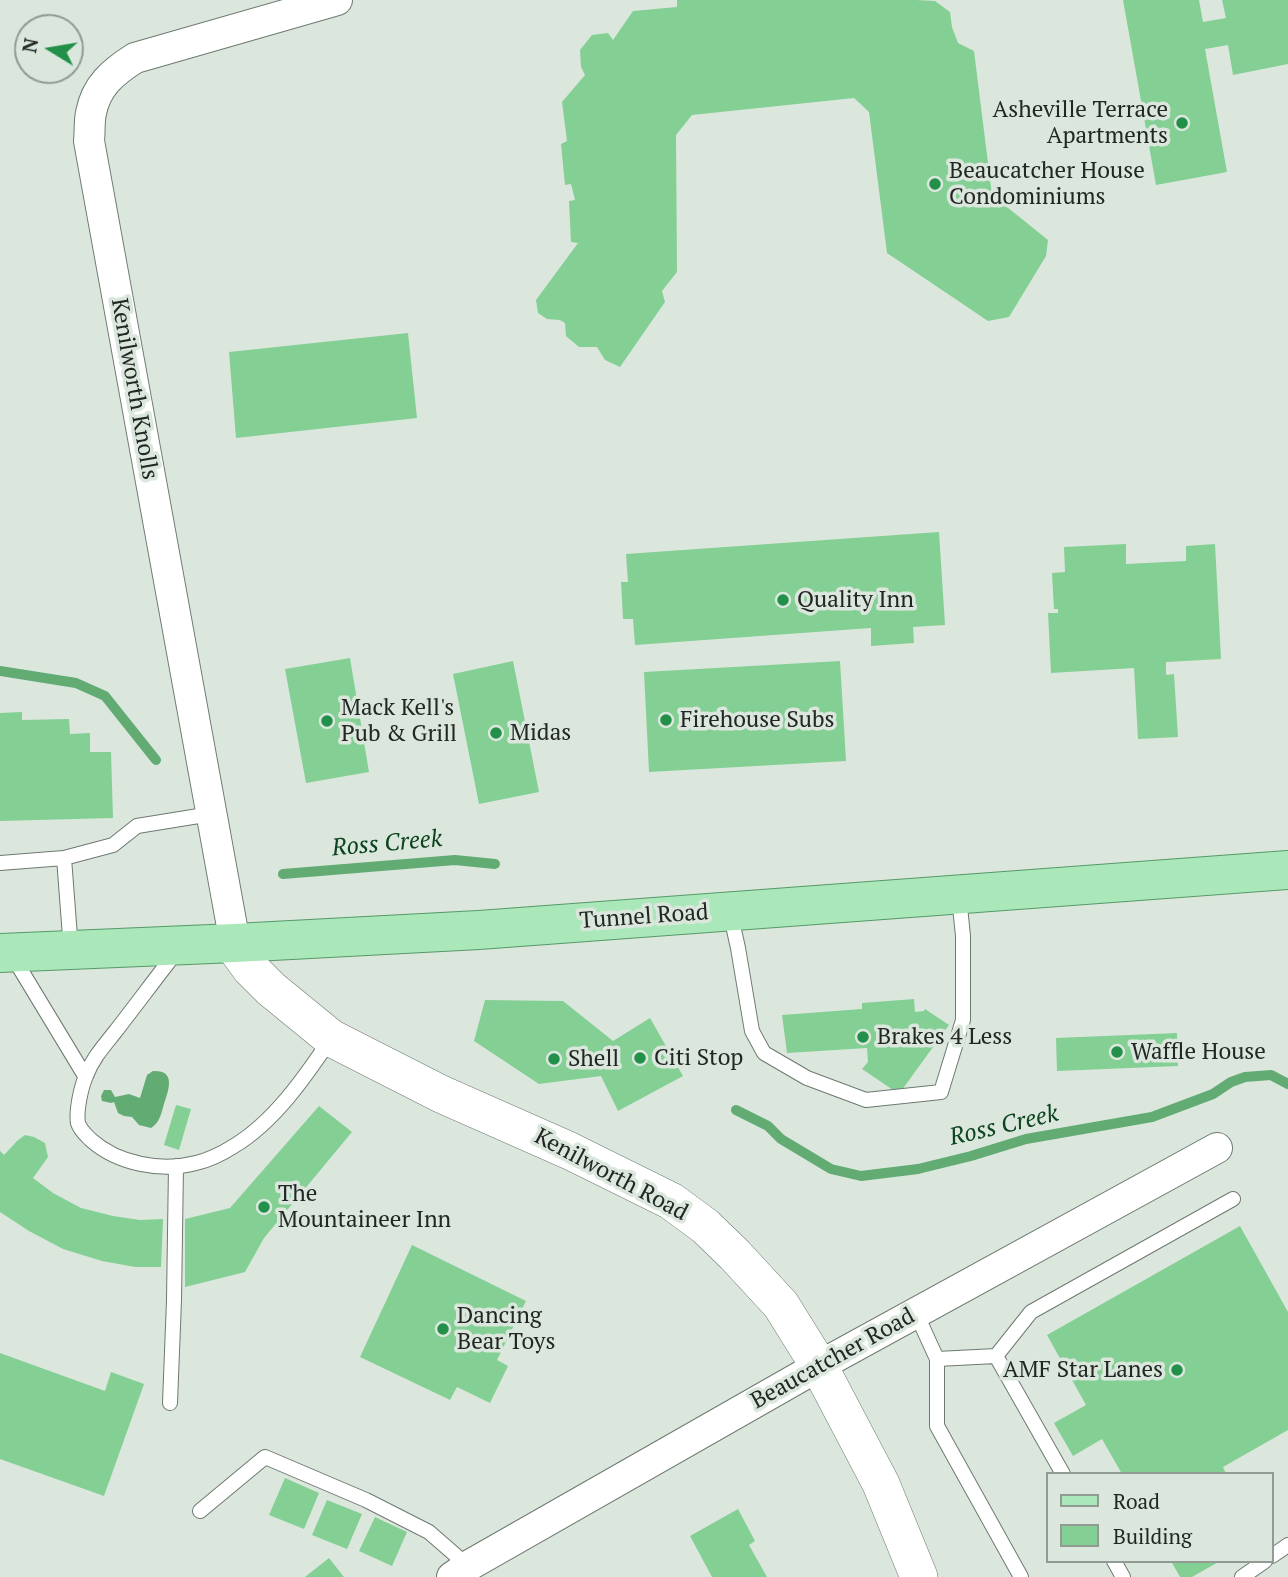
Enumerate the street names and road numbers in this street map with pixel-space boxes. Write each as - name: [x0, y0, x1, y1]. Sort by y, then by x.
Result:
- street label: Kenilworth Knolls: [104, 296, 164, 482]
- street label: Tunnel Road: [578, 899, 710, 935]
- street label: Kenilworth Road: [530, 1123, 692, 1227]
- street label: Beaucatcher Road: [746, 1303, 920, 1415]

